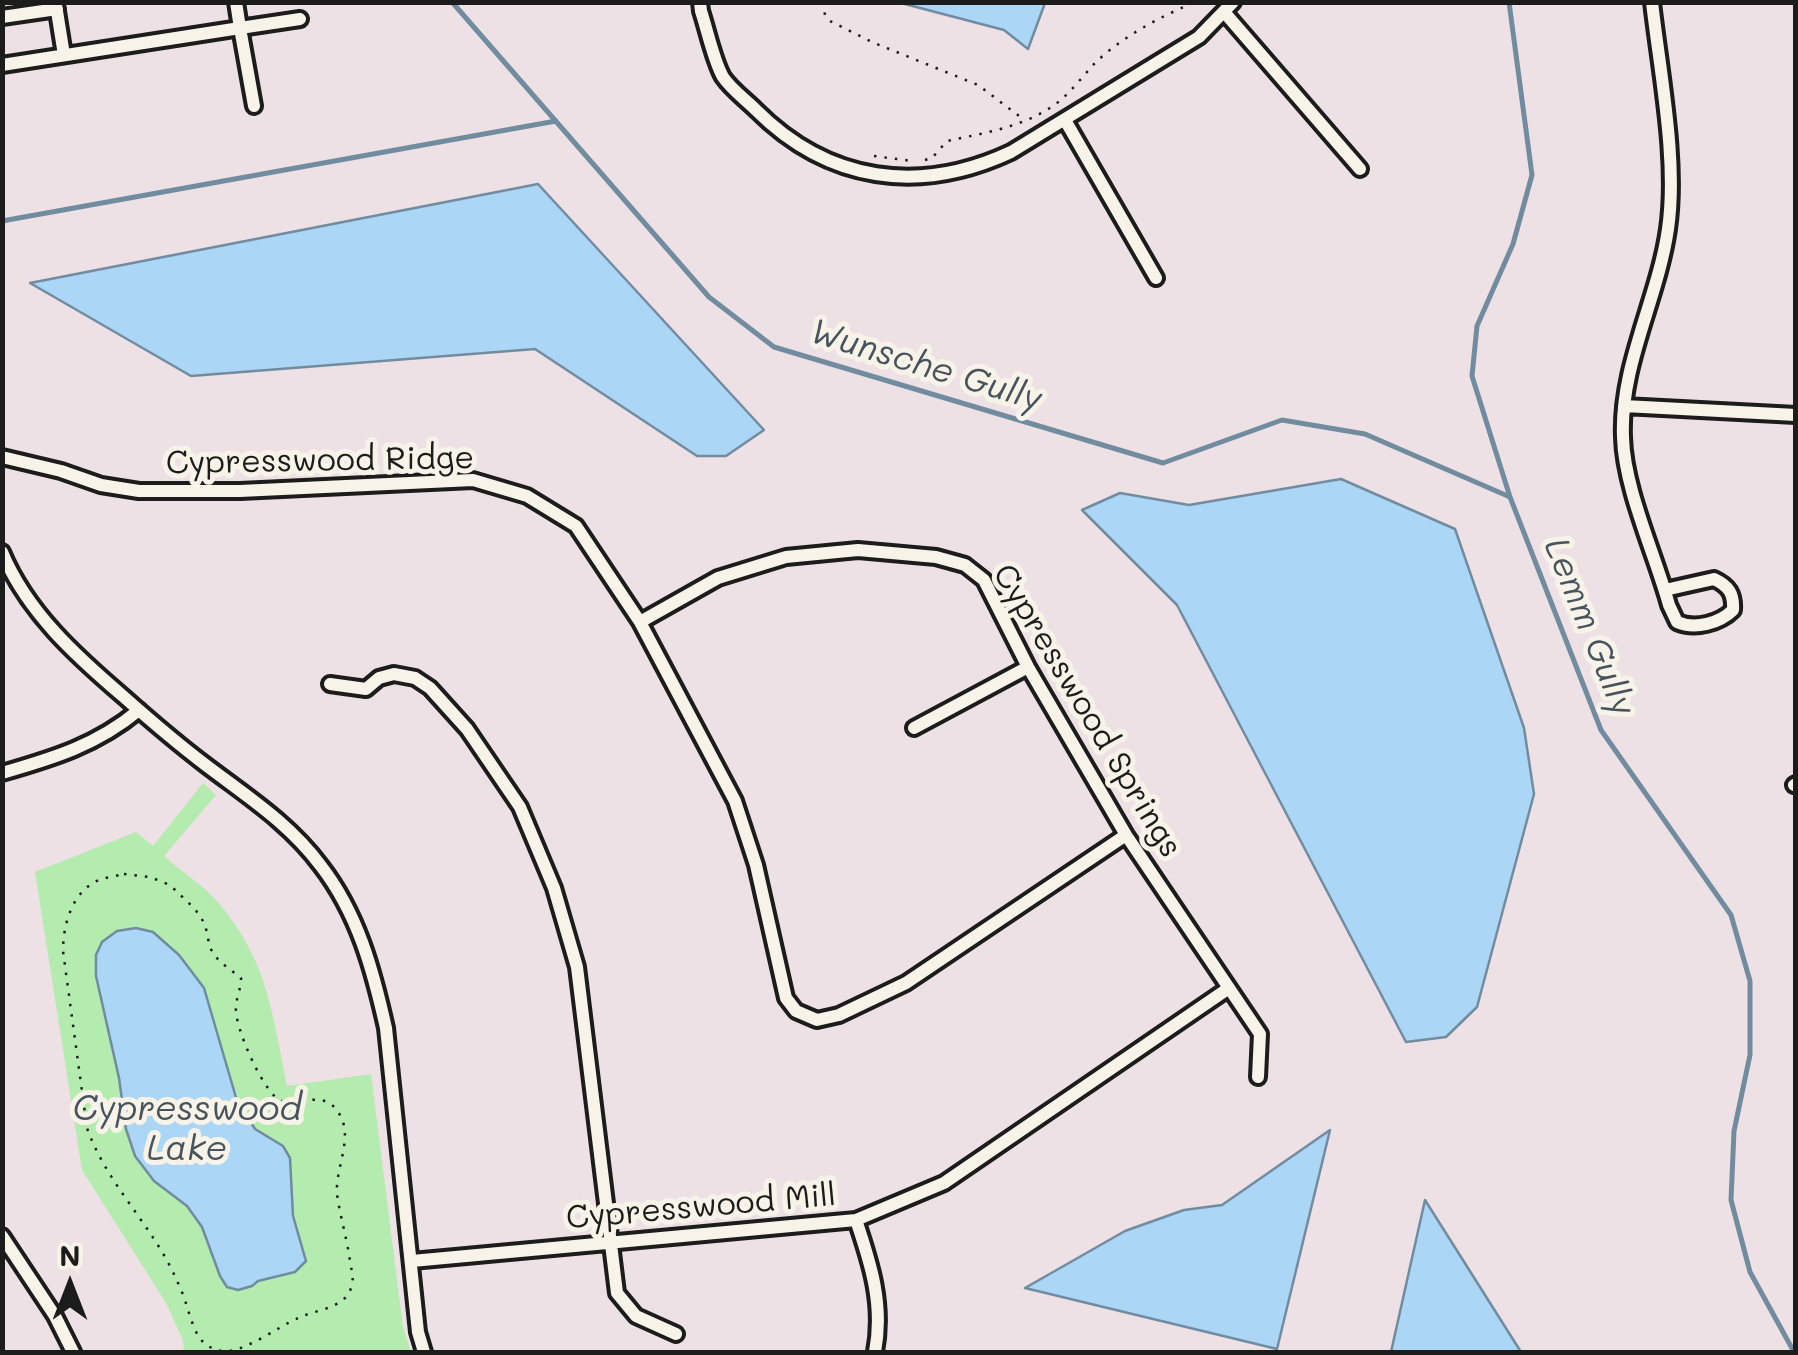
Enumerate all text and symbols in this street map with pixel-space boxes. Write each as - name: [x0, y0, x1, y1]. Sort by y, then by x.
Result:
- water label: Wunsche Gully: [805, 311, 1047, 421]
- street label: Cypresswood Ridge: [165, 439, 475, 483]
- water label: Lemm Gully: [1534, 532, 1644, 722]
- street label: Cypresswood Springs: [984, 558, 1190, 864]
- water label: Cypresswood Lake: [73, 1088, 301, 1170]
- street label: Cypresswood Mill: [564, 1176, 838, 1238]
- north arrow: [20, 1235, 120, 1335]
- text: N: [59, 1237, 81, 1273]

